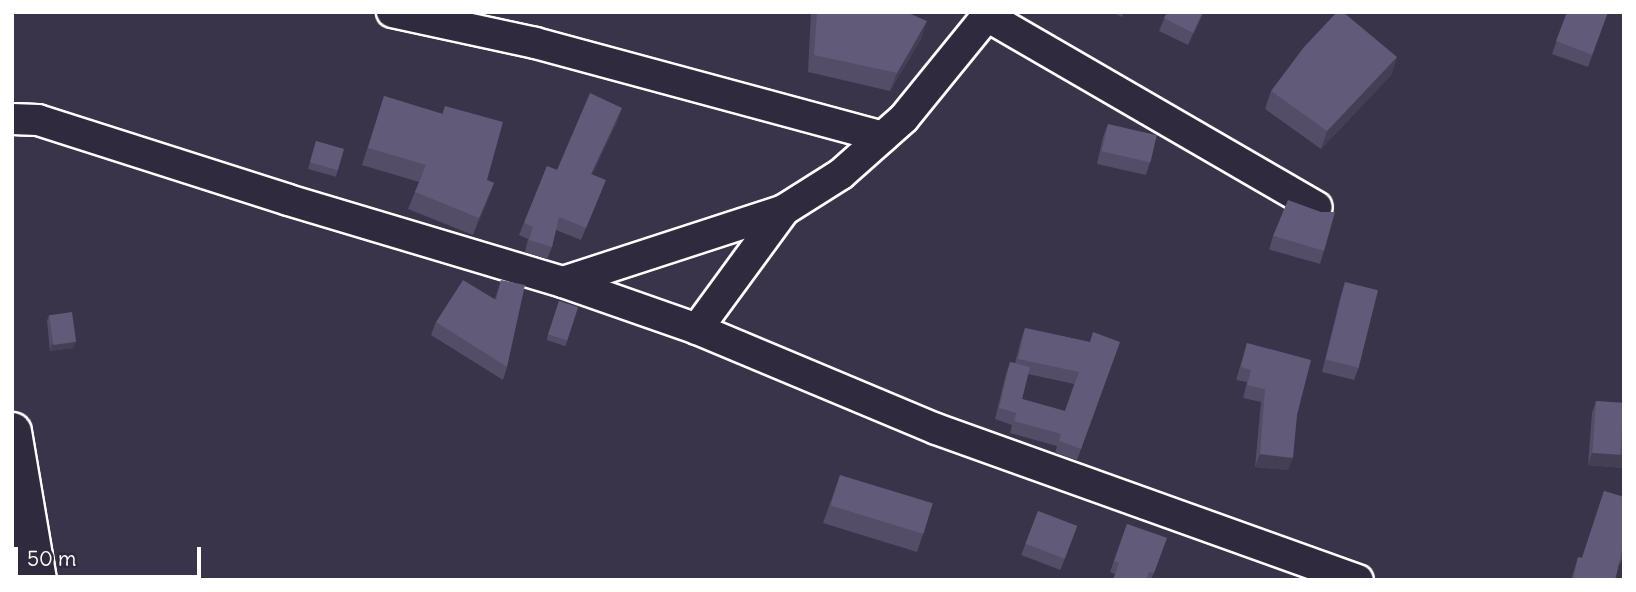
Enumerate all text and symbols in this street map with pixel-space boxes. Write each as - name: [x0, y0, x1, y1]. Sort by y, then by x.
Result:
- scale bar: [18, 532, 205, 576]
- text: 50 m: [27, 545, 76, 572]

